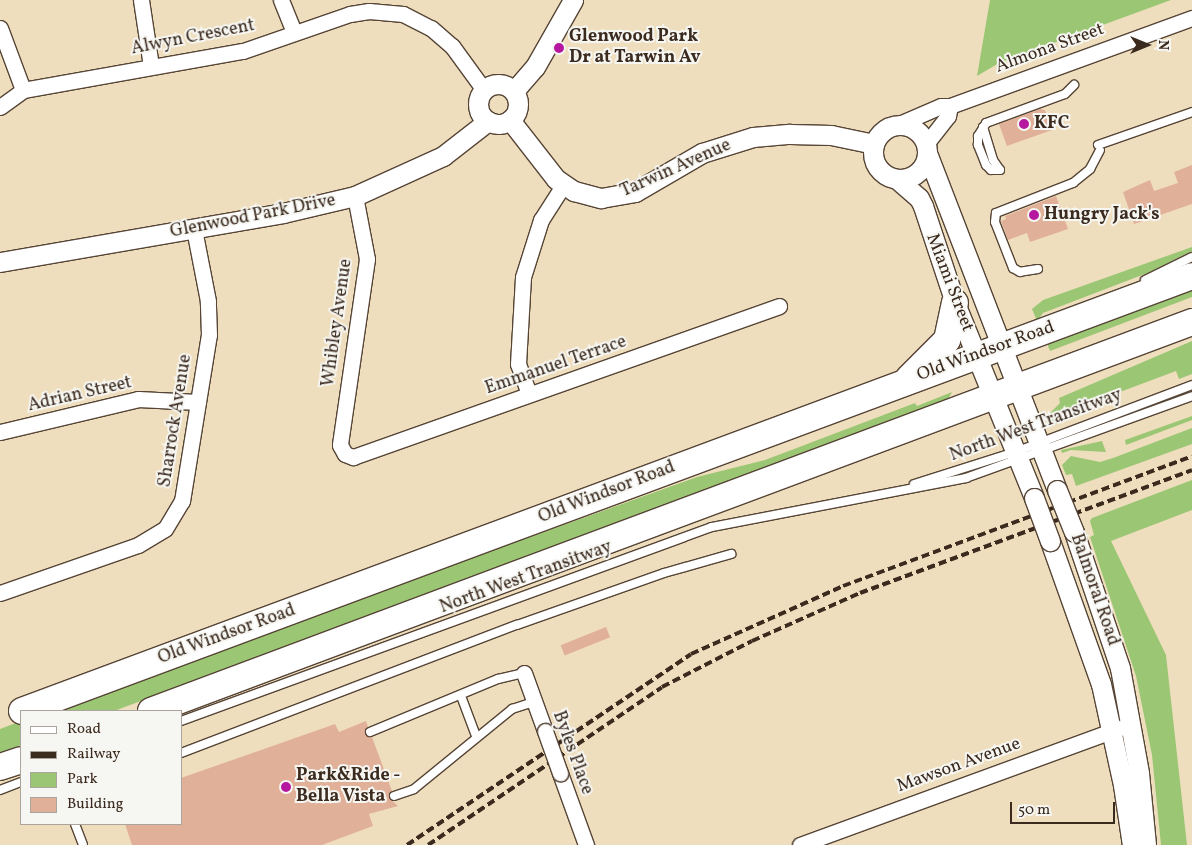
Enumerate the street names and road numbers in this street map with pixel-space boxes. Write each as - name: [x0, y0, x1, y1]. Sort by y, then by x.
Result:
- street label: Alwyn Crescent: [129, 15, 257, 61]
- street label: Almona Street: [993, 19, 1107, 79]
- street label: Tarwin Avenue: [617, 135, 735, 203]
- street label: Glenwood Park Drive: [168, 190, 338, 244]
- street label: Miami Street: [920, 231, 978, 335]
- street label: Whibley Avenue: [318, 257, 358, 389]
- street label: Old Windsor Road: [914, 317, 1058, 387]
- street label: Emmanuel Terrace: [482, 332, 630, 400]
- street label: Sharrock Avenue: [155, 353, 197, 489]
- street label: Adrian Street: [26, 373, 134, 417]
- street label: North West Transitway: [947, 385, 1125, 467]
- street label: Old Windsor Road: [535, 457, 679, 529]
- street label: Balmoral Road: [1065, 531, 1123, 649]
- street label: North West Transitway: [437, 537, 615, 619]
- street label: Old Windsor Road: [155, 600, 299, 670]
- street label: Byles Place: [547, 708, 597, 798]
- street label: Mawson Avenue: [894, 734, 1024, 798]

